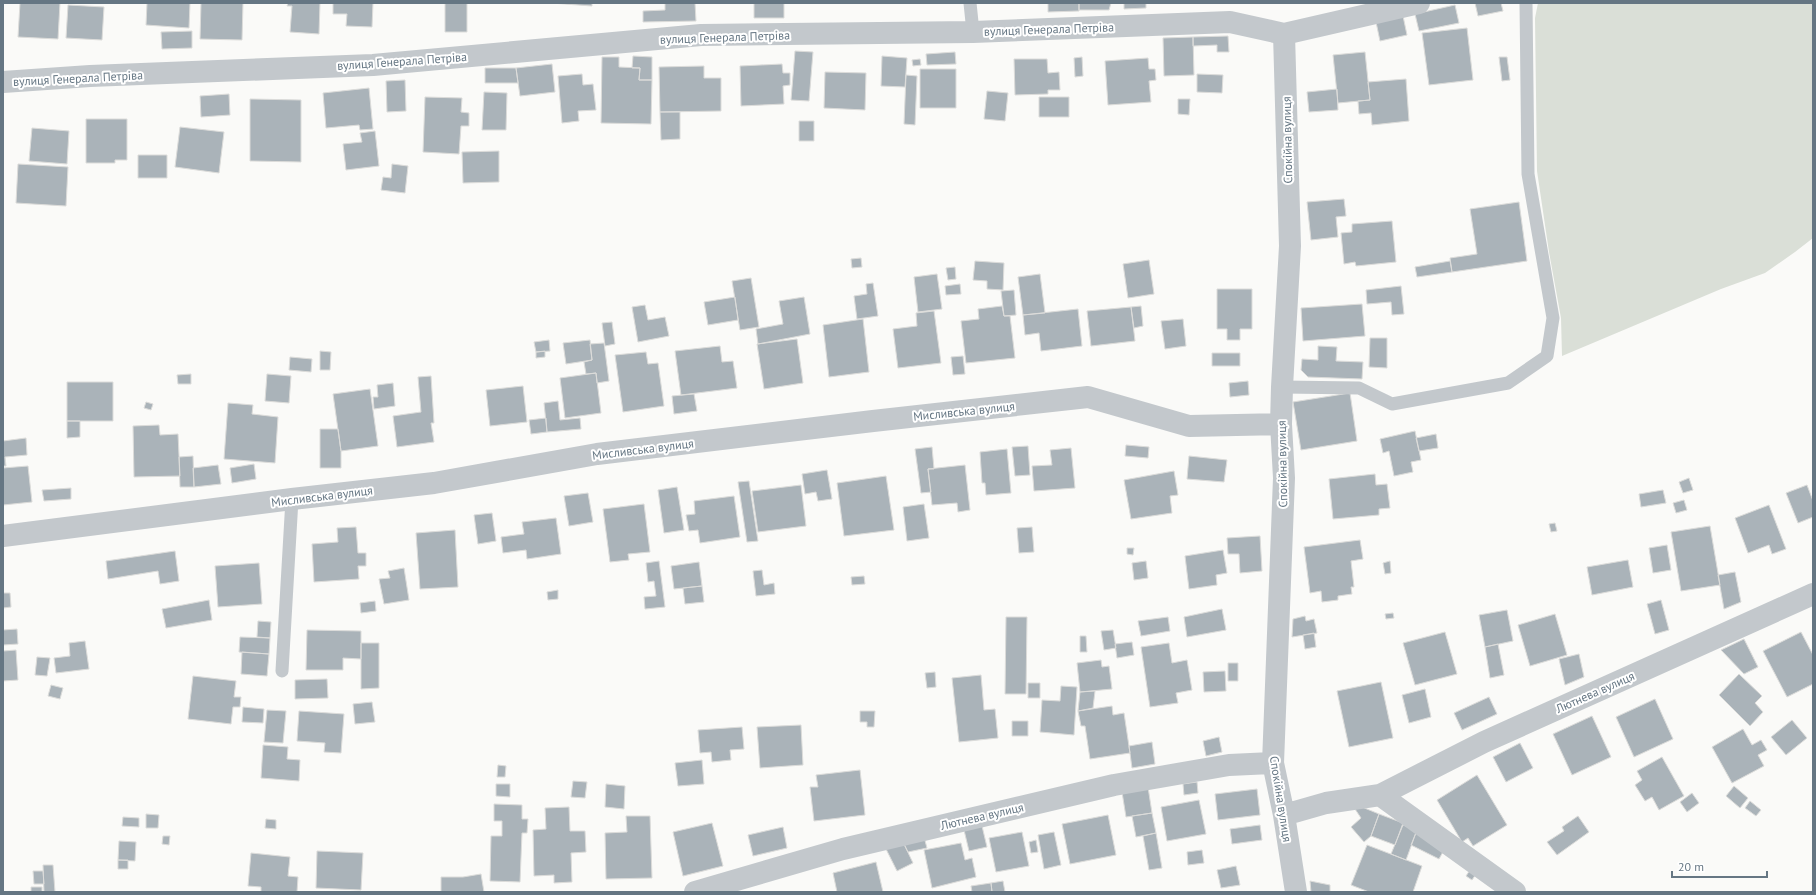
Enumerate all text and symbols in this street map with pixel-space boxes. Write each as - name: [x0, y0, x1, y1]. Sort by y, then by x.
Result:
- street label: вулиця Генерала Петріва: [984, 19, 1114, 39]
- street label: вулиця Генерала Петріва: [660, 27, 790, 47]
- street label: вулиця Генерала Петріва: [337, 49, 468, 73]
- street label: вулиця Генерала Петріва: [13, 67, 143, 89]
- street label: Спокійна вулиця: [1279, 96, 1295, 184]
- street label: Мисливська вулиця: [912, 398, 1016, 424]
- street label: Спокійна вулиця: [1274, 420, 1290, 508]
- street label: Мисливська вулиця: [591, 435, 695, 463]
- street label: Мисливська вулиця: [270, 482, 374, 510]
- street label: Лютнева вулиця: [1552, 668, 1637, 716]
- street label: Спокійна вулиця: [1267, 755, 1295, 843]
- street label: Лютнева вулиця: [938, 799, 1025, 833]
- scale bar: [1672, 853, 1767, 879]
- text: 20 m: [1678, 859, 1704, 874]

